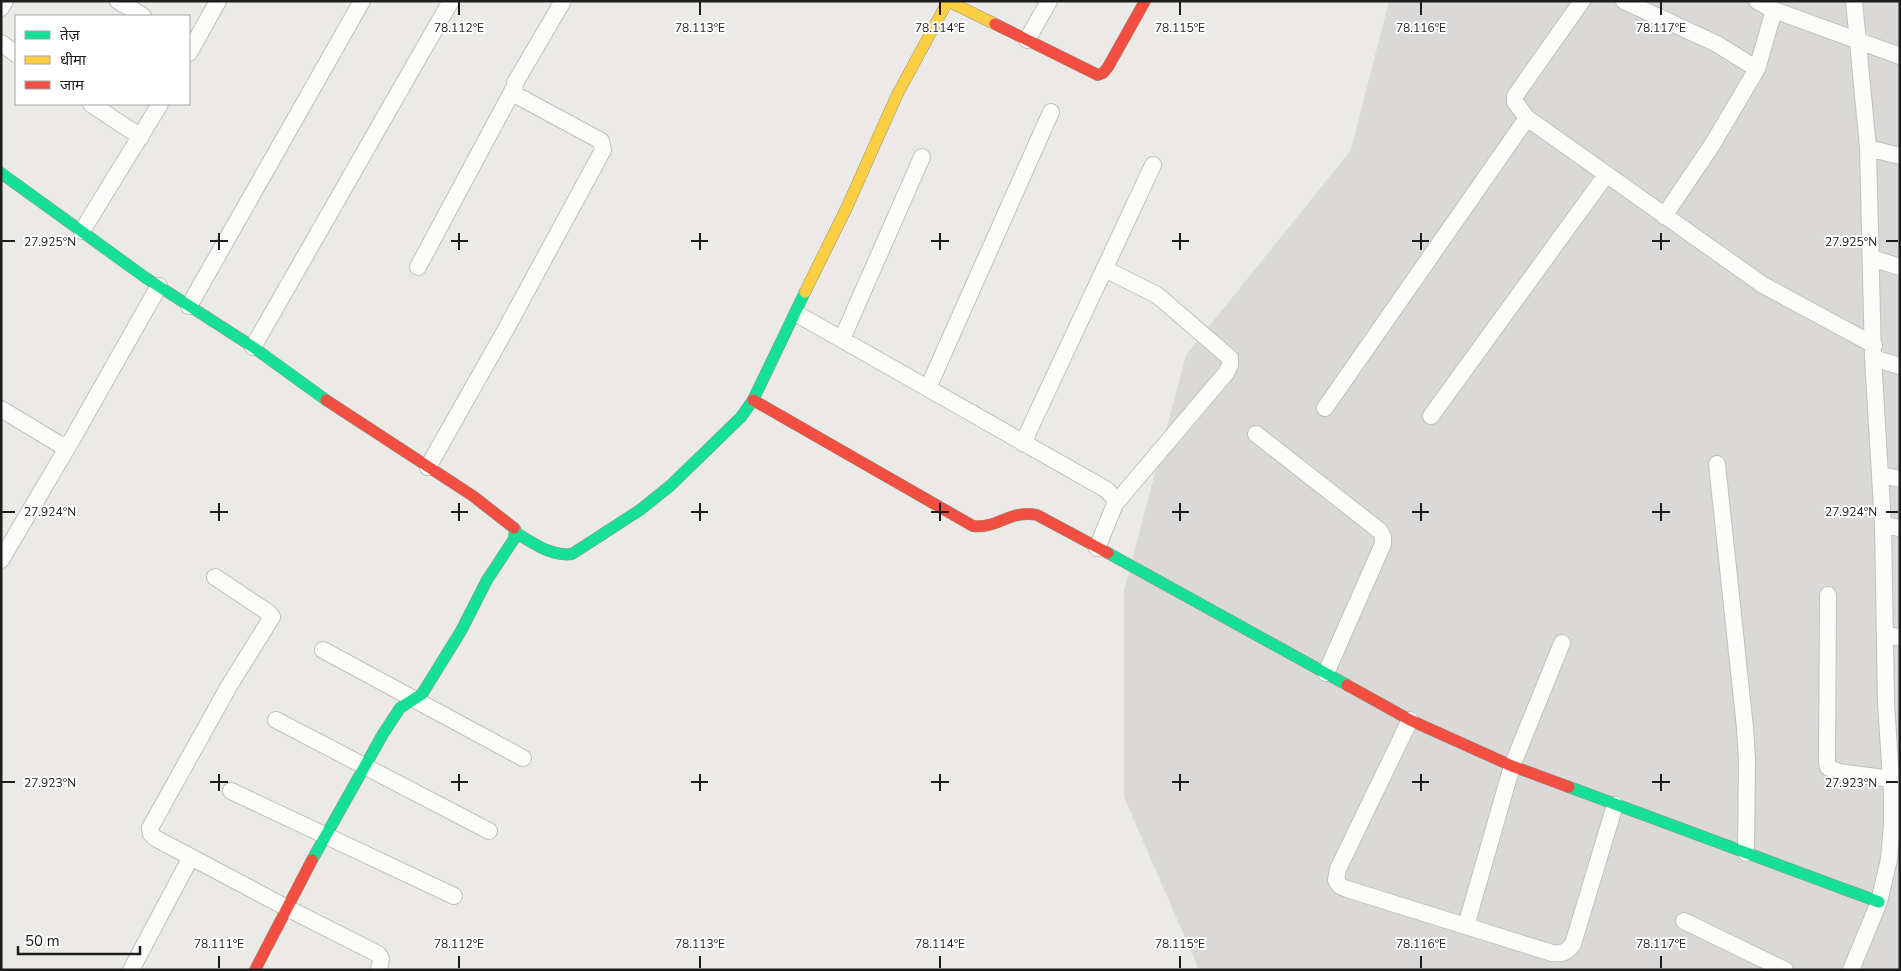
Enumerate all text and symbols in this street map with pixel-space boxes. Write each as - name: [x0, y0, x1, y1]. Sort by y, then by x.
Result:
- legend: [15, 15, 190, 105]
- text: 78.112°E: [434, 20, 484, 36]
- text: 78.113°E: [675, 20, 725, 36]
- text: 78.114°E: [915, 20, 965, 36]
- text: 78.115°E: [1155, 20, 1205, 36]
- text: 78.116°E: [1396, 20, 1446, 36]
- text: 78.117°E: [1636, 20, 1686, 36]
- text: तेज़: [60, 25, 81, 45]
- text: धीमा: [60, 50, 87, 70]
- text: जाम: [60, 75, 85, 95]
- text: 27.925°N: [24, 234, 76, 250]
- text: 27.925°N: [1825, 234, 1877, 250]
- text: 27.924°N: [24, 504, 76, 520]
- text: 27.924°N: [1825, 504, 1877, 520]
- text: 27.923°N: [24, 775, 76, 791]
- text: 27.923°N: [1825, 775, 1877, 791]
- scale bar: [18, 924, 140, 956]
- text: 50 m: [25, 931, 60, 951]
- text: 78.111°E: [194, 936, 244, 952]
- text: 78.112°E: [434, 936, 484, 952]
- text: 78.113°E: [675, 936, 725, 952]
- text: 78.114°E: [915, 936, 965, 952]
- text: 78.115°E: [1155, 936, 1205, 952]
- text: 78.116°E: [1396, 936, 1446, 952]
- text: 78.117°E: [1636, 936, 1686, 952]

